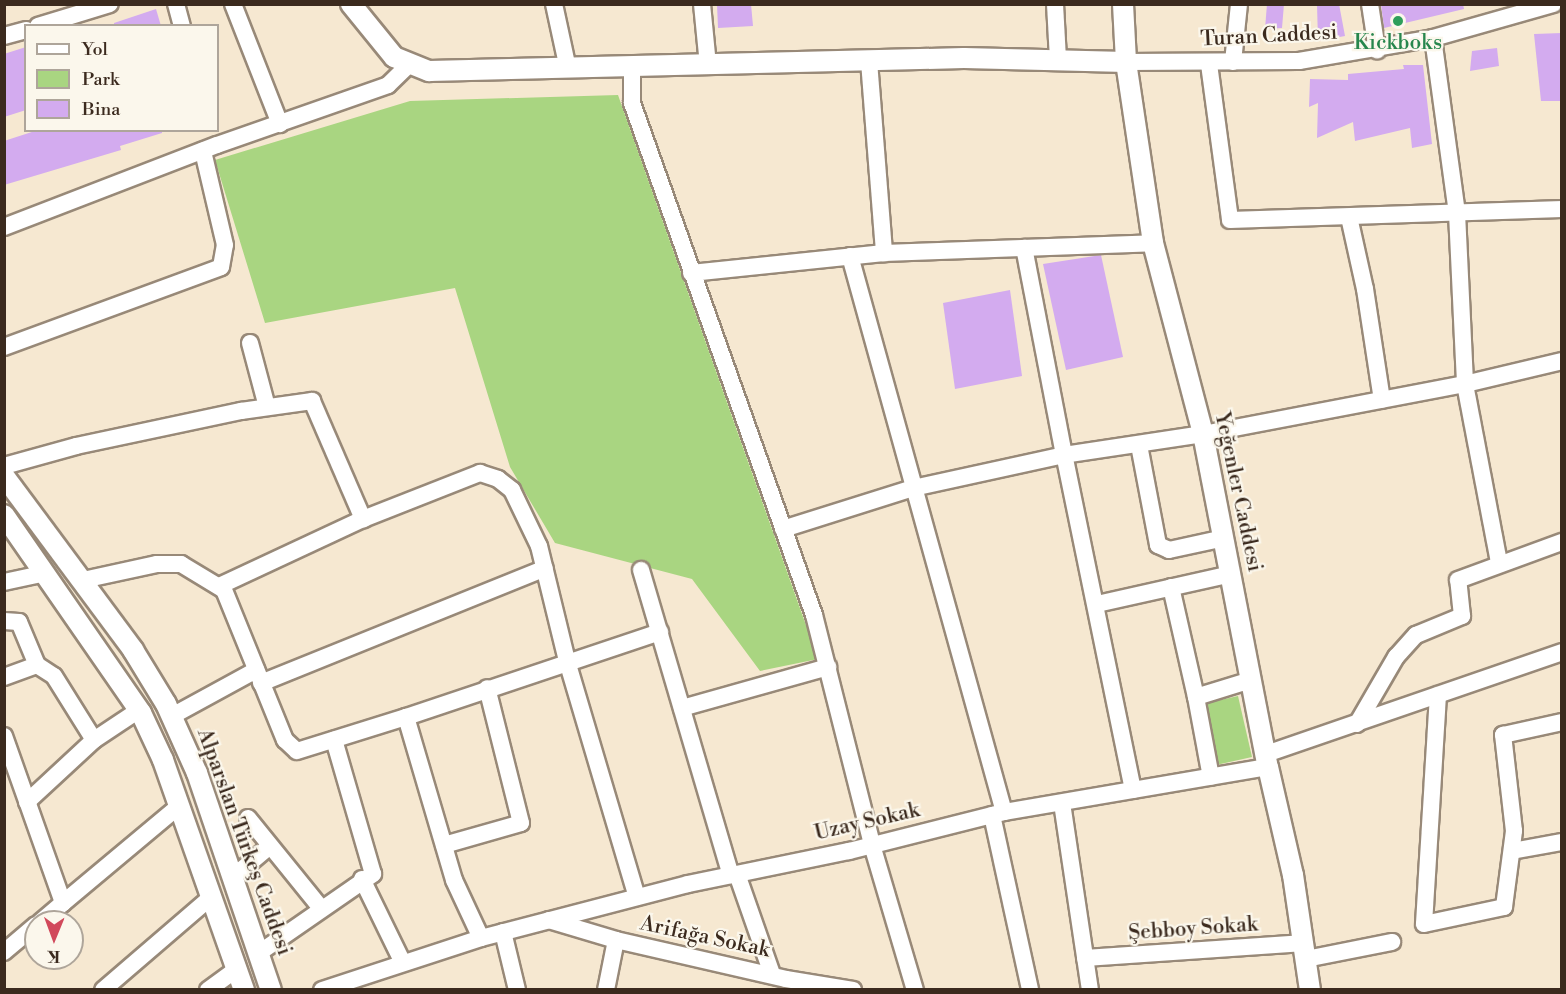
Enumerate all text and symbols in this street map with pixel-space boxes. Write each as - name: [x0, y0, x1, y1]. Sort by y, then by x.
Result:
- marker: Kickboks: [1391, 14, 1405, 28]
- street label: Turan Caddesi: [1200, 20, 1338, 52]
- legend: [24, 24, 219, 132]
- place label: Kickboks: [1354, 30, 1442, 56]
- text: Yol: [82, 38, 108, 61]
- text: Park: [82, 68, 119, 91]
- text: Bina: [82, 98, 120, 121]
- street label: Yeğenler Caddesi: [1209, 410, 1267, 574]
- street label: Alparslan Türkeş Caddesi: [191, 725, 297, 959]
- street label: Uzay Sokak: [812, 798, 922, 846]
- north arrow: [24, 910, 84, 970]
- street label: Arifağa Sokak: [638, 911, 772, 963]
- street label: Şebboy Sokak: [1127, 912, 1259, 946]
- text: K: [47, 946, 60, 966]

